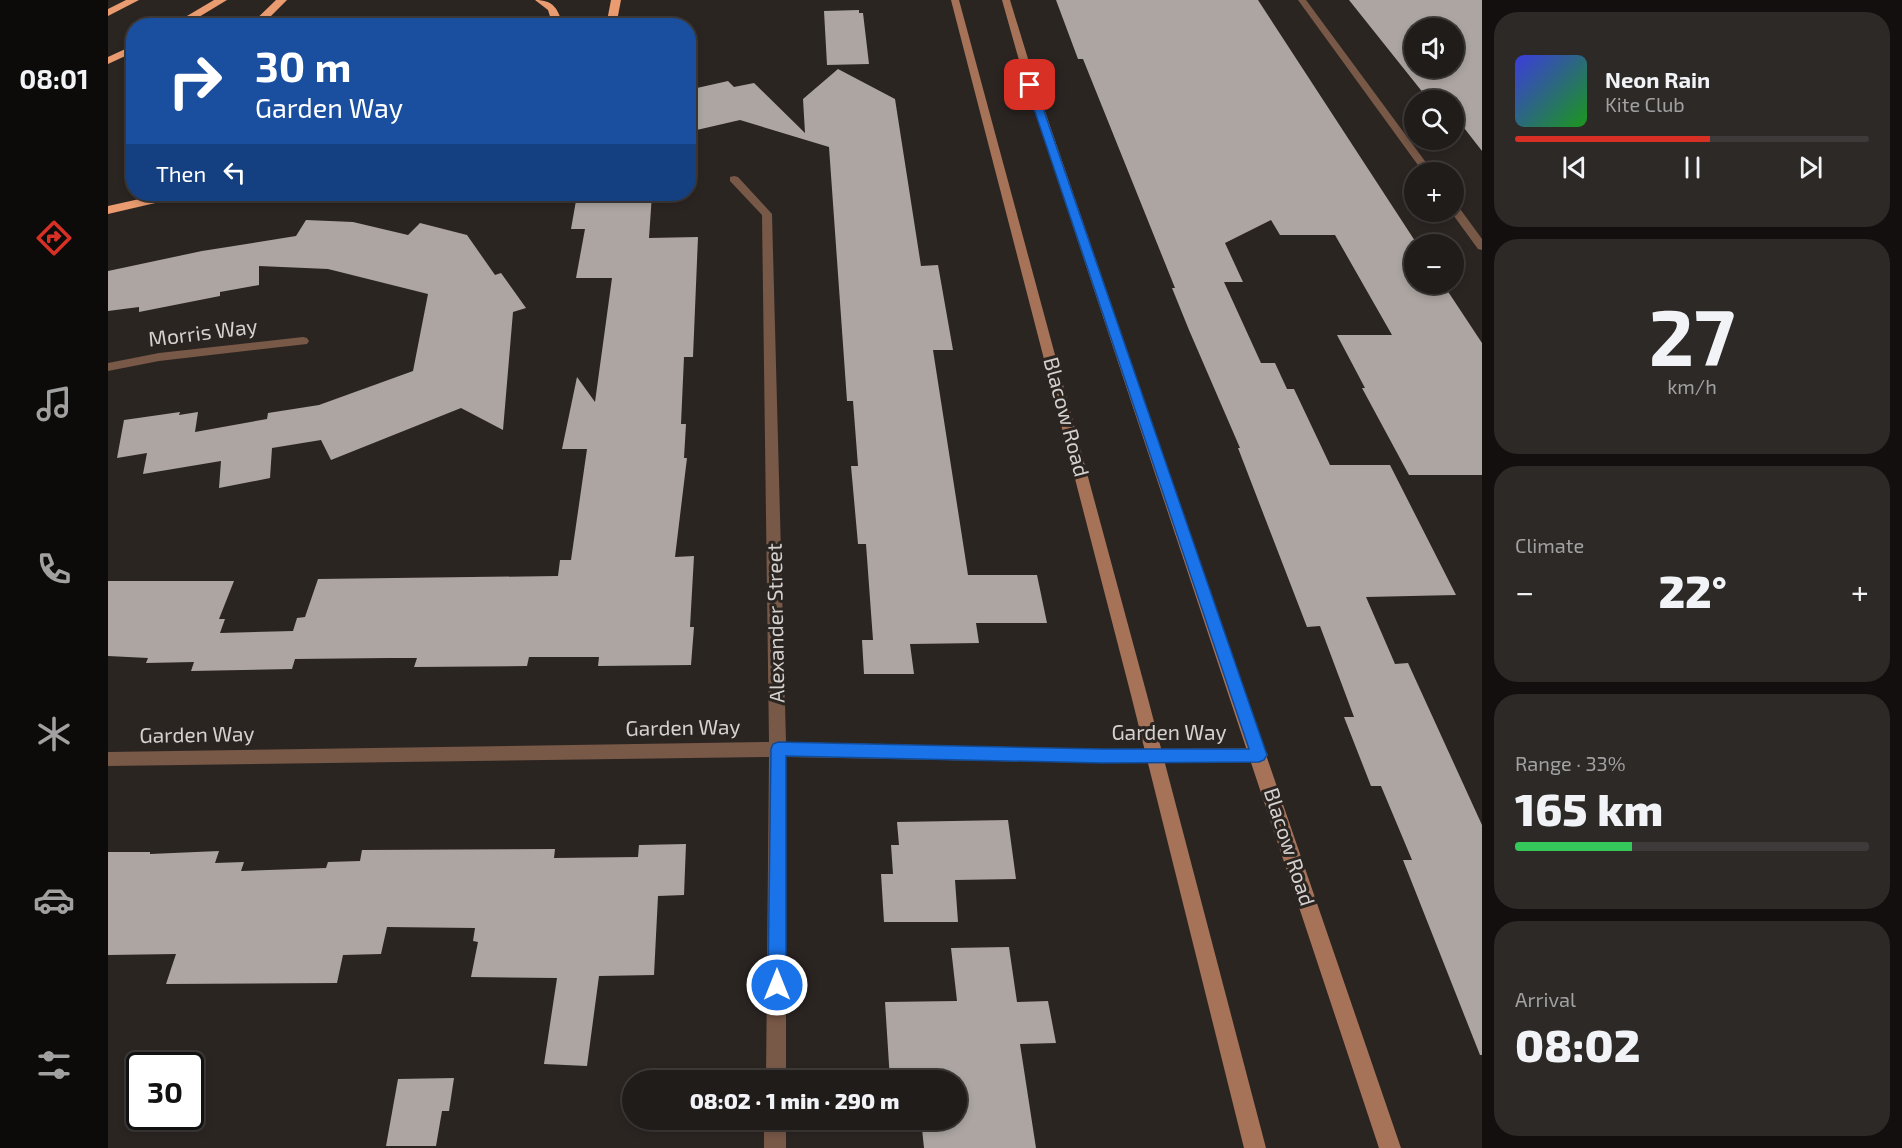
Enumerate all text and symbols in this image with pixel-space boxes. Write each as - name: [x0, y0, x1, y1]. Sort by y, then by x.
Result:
- map controls: [1404, 18, 1464, 294]
- button: sound: [1404, 18, 1464, 78]
- text: 30 m: [255, 40, 351, 90]
- icon: right: [156, 42, 234, 120]
- pin: [1004, 59, 1055, 110]
- text: 08:01: [19, 62, 89, 94]
- text: Neon Rain: [1605, 66, 1710, 92]
- icon: arrive: [1013, 68, 1046, 101]
- button: search: [1404, 90, 1464, 150]
- text: Garden Way: [255, 91, 403, 123]
- text: Kite Club: [1605, 92, 1685, 116]
- icon: previous: [1558, 151, 1591, 184]
- icon: pause: [1676, 151, 1709, 184]
- icon: next: [1794, 151, 1827, 184]
- icon: left: [218, 156, 251, 189]
- text: Then: [156, 160, 206, 186]
- button: +: [1404, 162, 1464, 222]
- icon: directions: [33, 217, 75, 259]
- button: −: [1404, 234, 1464, 294]
- text: 27: [1649, 288, 1735, 382]
- street label: Morris Way: [147, 312, 259, 351]
- street label: Blacow Road: [1039, 354, 1095, 479]
- text: km/h: [1667, 374, 1717, 398]
- icon: music: [33, 383, 75, 425]
- text: Climate: [1515, 533, 1584, 557]
- street label: Alexander Street: [761, 543, 788, 703]
- icon: phone: [33, 548, 75, 590]
- text: 22°: [1658, 563, 1727, 617]
- text: −: [1515, 571, 1534, 611]
- text: +: [1851, 571, 1869, 611]
- icon: climate: [33, 713, 75, 755]
- street label: Garden Way: [625, 713, 741, 740]
- street label: Garden Way: [1111, 719, 1227, 744]
- street label: Garden Way: [139, 720, 255, 747]
- text: Range · 33%: [1515, 751, 1626, 775]
- text: 165 km: [1515, 781, 1663, 835]
- street label: Blacow Road: [1260, 784, 1321, 909]
- icon: car: [33, 879, 75, 921]
- position arrow: [745, 953, 809, 1017]
- text: Arrival: [1515, 987, 1576, 1011]
- text: 08:02: [1515, 1017, 1640, 1071]
- icon: filters: [33, 1044, 75, 1086]
- speed limit sign: 30: [126, 1052, 204, 1130]
- text: 08:02 · 1 min · 290 m: [690, 1087, 899, 1113]

